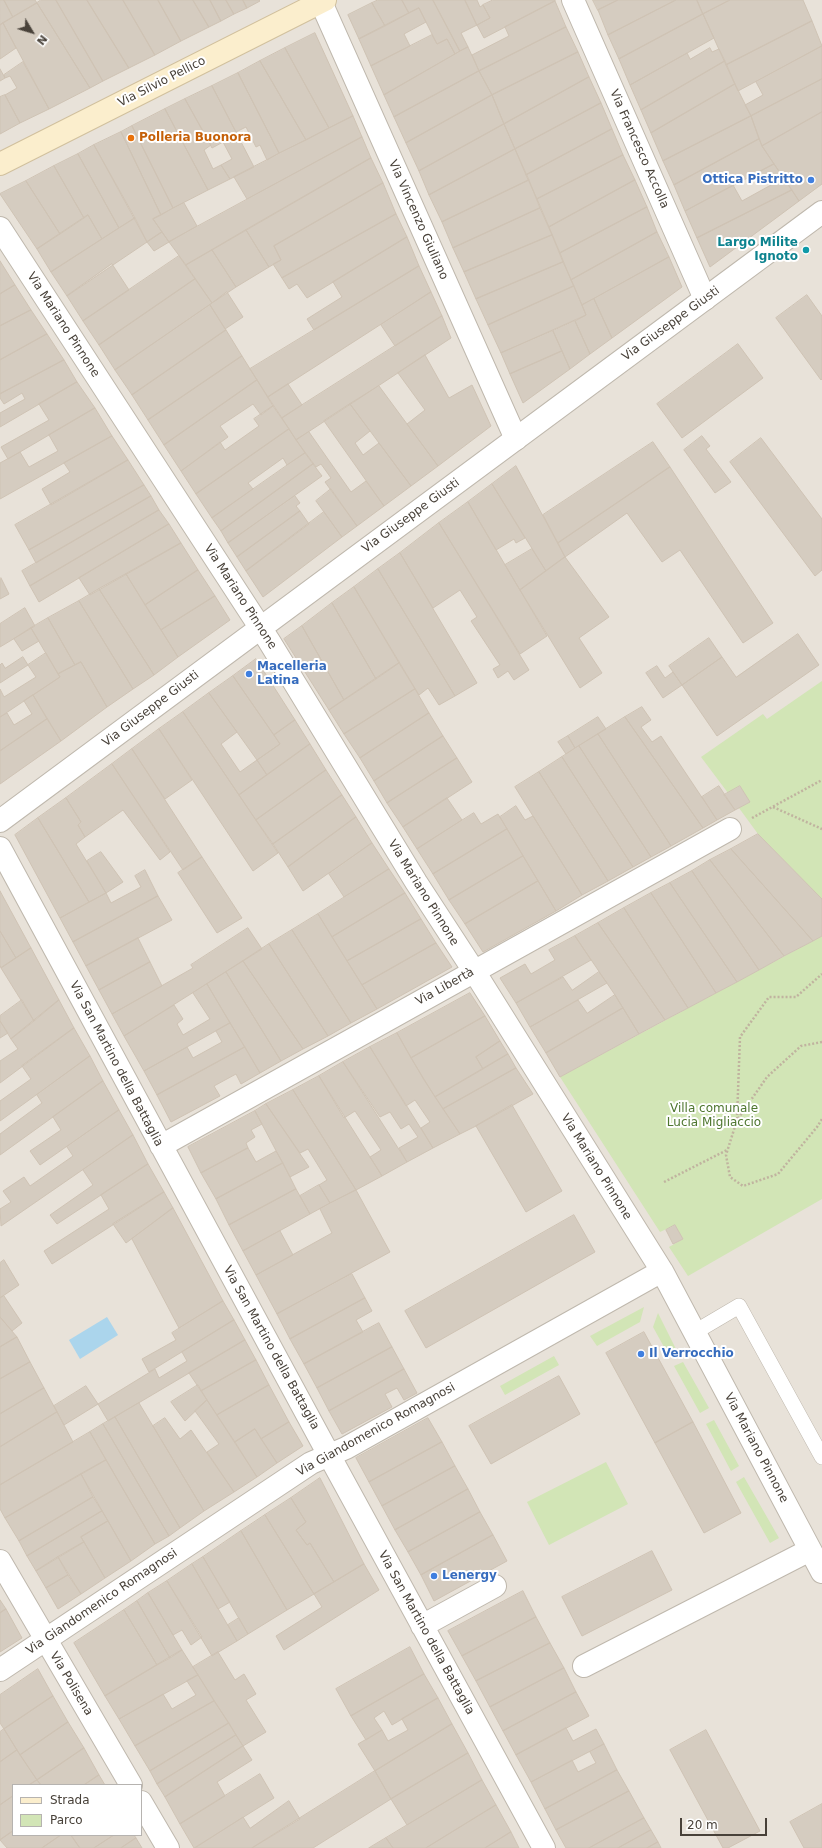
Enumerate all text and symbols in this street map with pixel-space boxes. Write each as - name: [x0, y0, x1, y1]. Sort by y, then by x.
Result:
- north arrow: [12, 12, 52, 52]
- text: N: [34, 32, 50, 47]
- street label: Via Silvio Pellico: [116, 54, 208, 110]
- street label: Via Francesco Accolla: [606, 87, 672, 211]
- place label: Polleria Buonora: [139, 131, 251, 145]
- marker: Polleria Buonora: [126, 133, 136, 143]
- street label: Via Vincenzo Giuliano: [385, 158, 451, 282]
- place label: Ottica Pistritto: [702, 173, 803, 187]
- marker: Ottica Pistritto: [806, 175, 816, 185]
- place label: Largo Milite Ignoto: [717, 236, 798, 264]
- marker: Largo Milite Ignoto: [801, 245, 811, 255]
- street label: Via Mariano Pinnone: [24, 270, 102, 380]
- street label: Via Giuseppe Giusti: [619, 284, 723, 364]
- street label: Via Giuseppe Giusti: [359, 476, 463, 556]
- street label: Via Mariano Pinnone: [201, 542, 279, 652]
- place label: Macelleria Latina: [257, 660, 327, 688]
- street label: Via Giuseppe Giusti: [100, 668, 202, 750]
- marker: Macelleria Latina: [244, 669, 254, 679]
- street label: Via Mariano Pinnone: [384, 837, 462, 949]
- street label: Via Libertà: [413, 965, 477, 1009]
- street label: Via San Martino della Battaglia: [66, 979, 166, 1149]
- park label: Villa comunale Lucia Migliaccio: [667, 1102, 761, 1130]
- street label: Via Mariano Pinnone: [557, 1111, 635, 1223]
- street label: Via San Martino della Battaglia: [220, 1264, 322, 1432]
- place label: Il Verrocchio: [649, 1347, 734, 1361]
- marker: Il Verrocchio: [636, 1349, 646, 1359]
- street label: Via Giandomenico Romagnosi: [294, 1380, 458, 1480]
- street label: Via Mariano Pinnone: [721, 1391, 791, 1505]
- street label: Via Giandomenico Romagnosi: [24, 1546, 180, 1658]
- street label: Via San Martino della Battaglia: [375, 1549, 477, 1717]
- place label: Lenergy: [442, 1569, 497, 1583]
- marker: Lenergy: [429, 1571, 439, 1581]
- street label: Via Polisena: [46, 1649, 96, 1719]
- legend: [12, 1784, 142, 1836]
- text: Strada: [50, 1793, 90, 1807]
- scale bar: [682, 1810, 769, 1836]
- text: Parco: [50, 1813, 83, 1827]
- text: 20 m: [687, 1818, 718, 1832]

